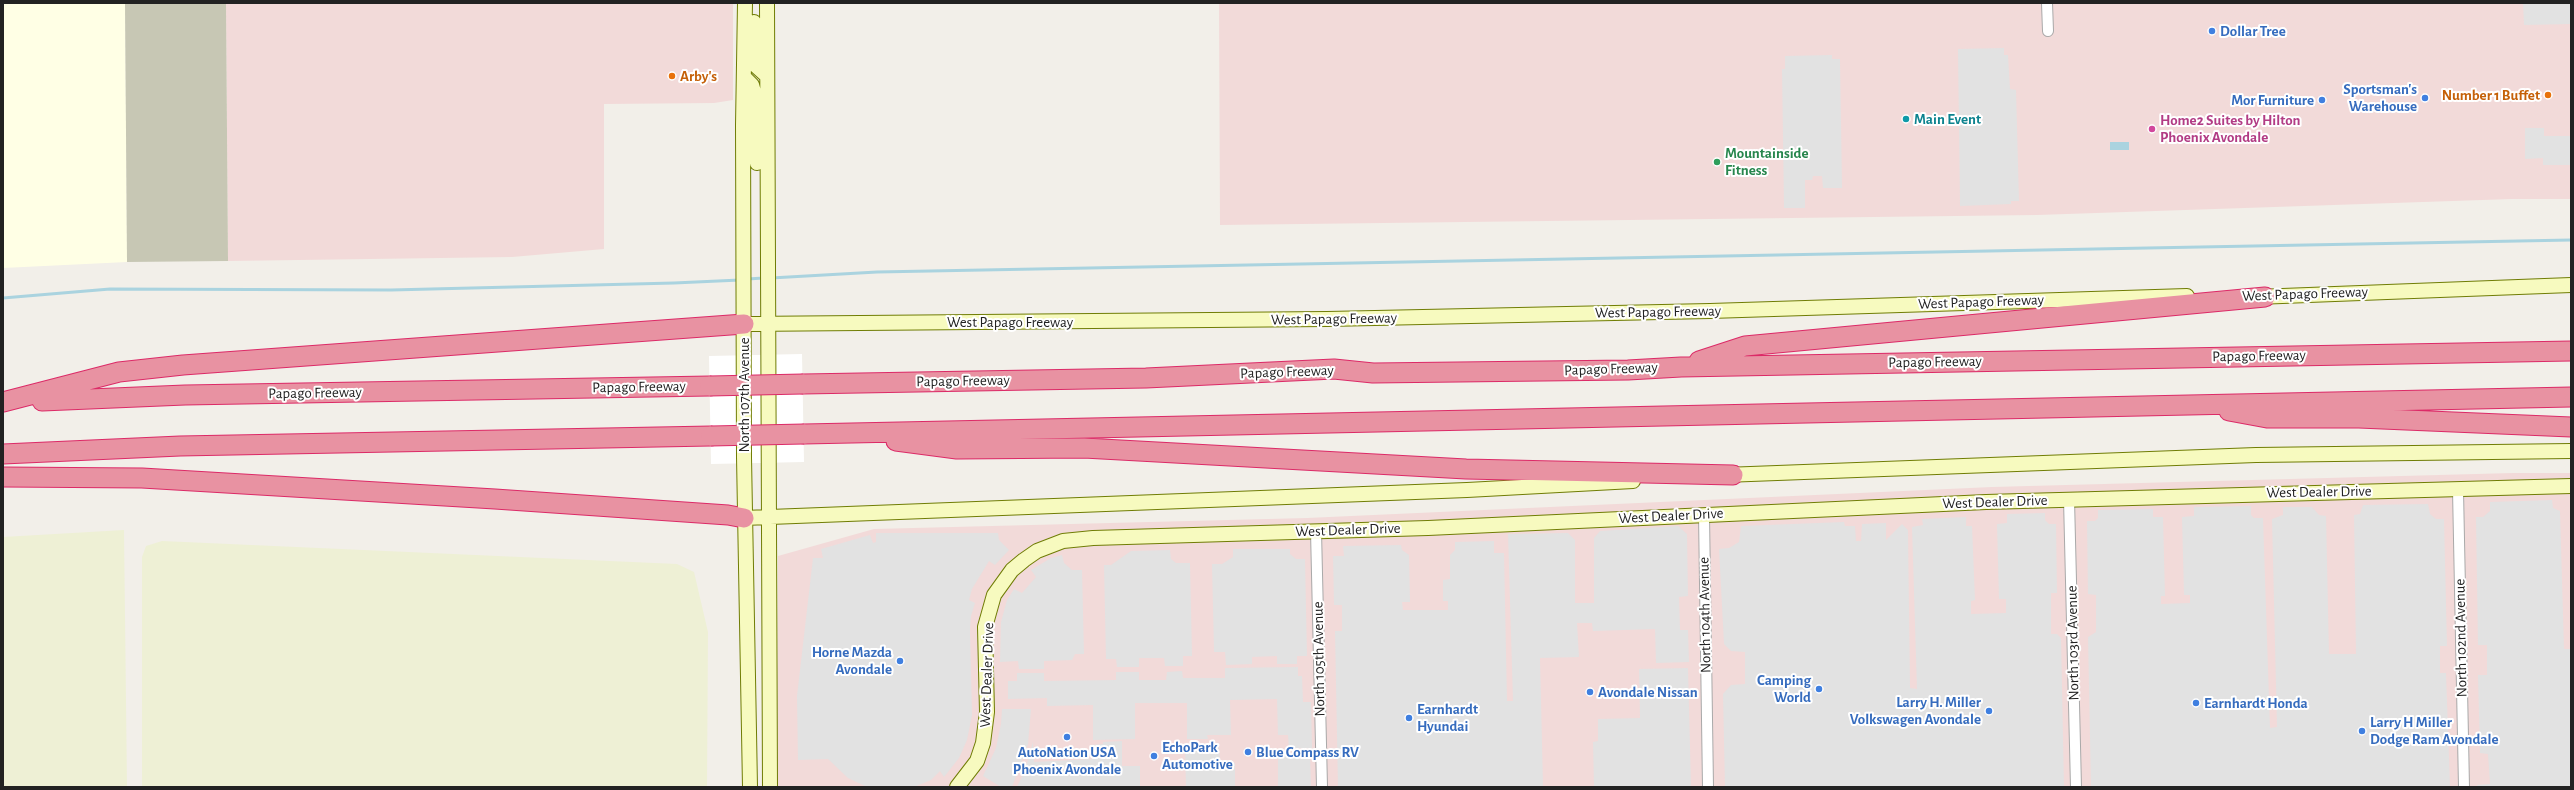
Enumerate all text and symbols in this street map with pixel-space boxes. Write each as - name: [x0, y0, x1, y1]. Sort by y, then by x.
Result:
- place label: Dollar Tree: [2220, 22, 2286, 40]
- marker: Dollar Tree: [2207, 26, 2217, 36]
- place label: Arby's: [680, 67, 717, 85]
- marker: Arby's: [667, 71, 677, 81]
- place label: Sportsman's Warehouse: [2343, 80, 2417, 115]
- place label: Number 1 Buffet: [2442, 86, 2540, 104]
- marker: Number 1 Buffet: [2543, 90, 2553, 100]
- place label: Mor Furniture: [2231, 91, 2314, 109]
- marker: Sportsman's Warehouse: [2420, 93, 2430, 103]
- marker: Mor Furniture: [2317, 95, 2327, 105]
- place label: Main Event: [1914, 110, 1981, 128]
- place label: Home2 Suites by Hilton Phoenix Avondale: [2160, 111, 2300, 146]
- marker: Main Event: [1901, 114, 1911, 124]
- marker: Home2 Suites by Hilton Phoenix Avondale: [2147, 124, 2157, 134]
- place label: Mountainside Fitness: [1725, 144, 1809, 179]
- marker: Mountainside Fitness: [1712, 157, 1722, 167]
- street label: West Papago Freeway: [2242, 283, 2368, 305]
- street label: West Papago Freeway: [1918, 291, 2044, 313]
- street label: West Papago Freeway: [1595, 302, 1721, 322]
- street label: West Papago Freeway: [1271, 309, 1397, 329]
- street label: West Papago Freeway: [947, 313, 1073, 331]
- street label: North 107th Avenue: [735, 337, 753, 453]
- street label: Papago Freeway: [2212, 346, 2306, 366]
- street label: Papago Freeway: [1888, 352, 1982, 372]
- street label: Papago Freeway: [1564, 358, 1658, 380]
- street label: Papago Freeway: [1240, 361, 1334, 383]
- street label: Papago Freeway: [916, 371, 1010, 391]
- street label: Papago Freeway: [592, 377, 686, 397]
- street label: Papago Freeway: [268, 383, 362, 403]
- street label: West Dealer Drive: [2266, 482, 2372, 502]
- street label: West Dealer Drive: [1942, 491, 2048, 513]
- street label: West Dealer Drive: [1618, 504, 1724, 528]
- street label: West Dealer Drive: [1295, 519, 1401, 541]
- street label: North 104th Avenue: [1695, 557, 1715, 673]
- street label: North 102nd Avenue: [2451, 579, 2471, 697]
- street label: North 103rd Avenue: [2063, 585, 2083, 701]
- street label: North 105th Avenue: [1309, 601, 1329, 717]
- street label: West Dealer Drive: [976, 622, 998, 728]
- place label: Horne Mazda Avondale: [812, 643, 892, 678]
- marker: Horne Mazda Avondale: [895, 656, 905, 666]
- place label: Camping World: [1757, 671, 1811, 706]
- place label: Avondale Nissan: [1598, 683, 1698, 701]
- marker: Camping World: [1814, 684, 1824, 694]
- marker: Avondale Nissan: [1585, 687, 1595, 697]
- place label: Larry H. Miller Volkswagen Avondale: [1850, 693, 1981, 728]
- place label: Earnhardt Honda: [2204, 694, 2308, 712]
- marker: Earnhardt Honda: [2191, 698, 2201, 708]
- place label: Earnhardt Hyundai: [1417, 700, 1478, 735]
- marker: Larry H. Miller Volkswagen Avondale: [1984, 706, 1994, 716]
- marker: Earnhardt Hyundai: [1404, 713, 1414, 723]
- place label: Larry H Miller Dodge Ram Avondale: [2370, 713, 2499, 748]
- marker: Larry H Miller Dodge Ram Avondale: [2357, 726, 2367, 736]
- marker: AutoNation USA Phoenix Avondale: [1062, 732, 1072, 742]
- place label: EchoPark Automotive: [1162, 738, 1233, 773]
- place label: AutoNation USA Phoenix Avondale: [1013, 743, 1121, 778]
- place label: Blue Compass RV: [1256, 743, 1359, 761]
- marker: Blue Compass RV: [1243, 747, 1253, 757]
- marker: EchoPark Automotive: [1149, 751, 1159, 761]

